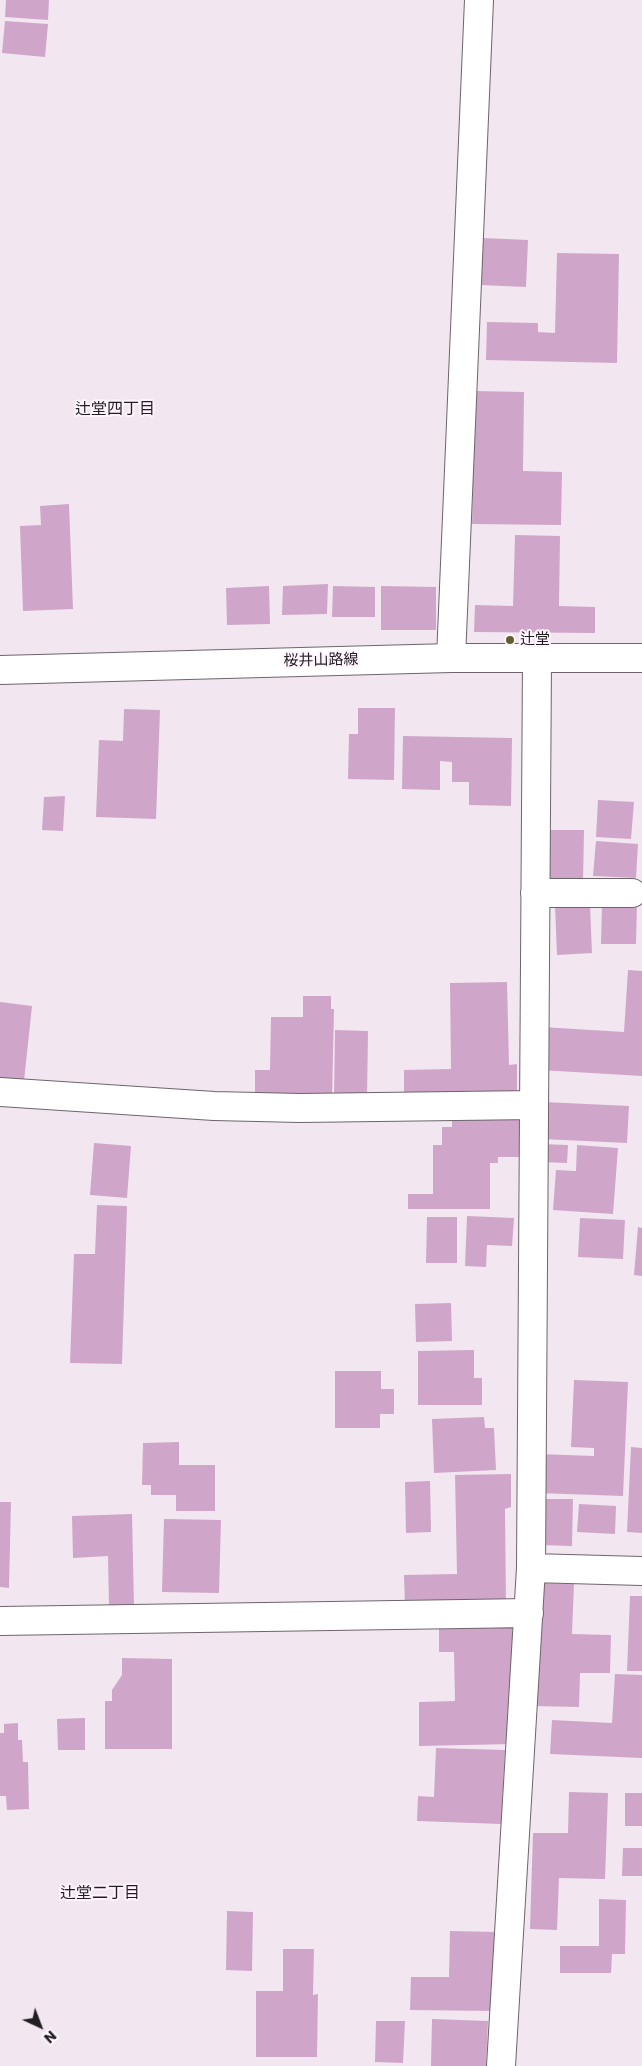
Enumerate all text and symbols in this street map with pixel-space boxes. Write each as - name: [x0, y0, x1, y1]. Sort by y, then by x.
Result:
- district label: 辻堂四丁目: [75, 400, 155, 420]
- place label: 辻堂: [520, 631, 550, 649]
- marker: 辻堂: [504, 634, 516, 646]
- street label: 桜井山路線: [283, 651, 359, 671]
- district label: 辻堂二丁目: [60, 1884, 140, 1904]
- north arrow: [15, 2001, 65, 2051]
- text: N: [40, 2026, 61, 2048]

